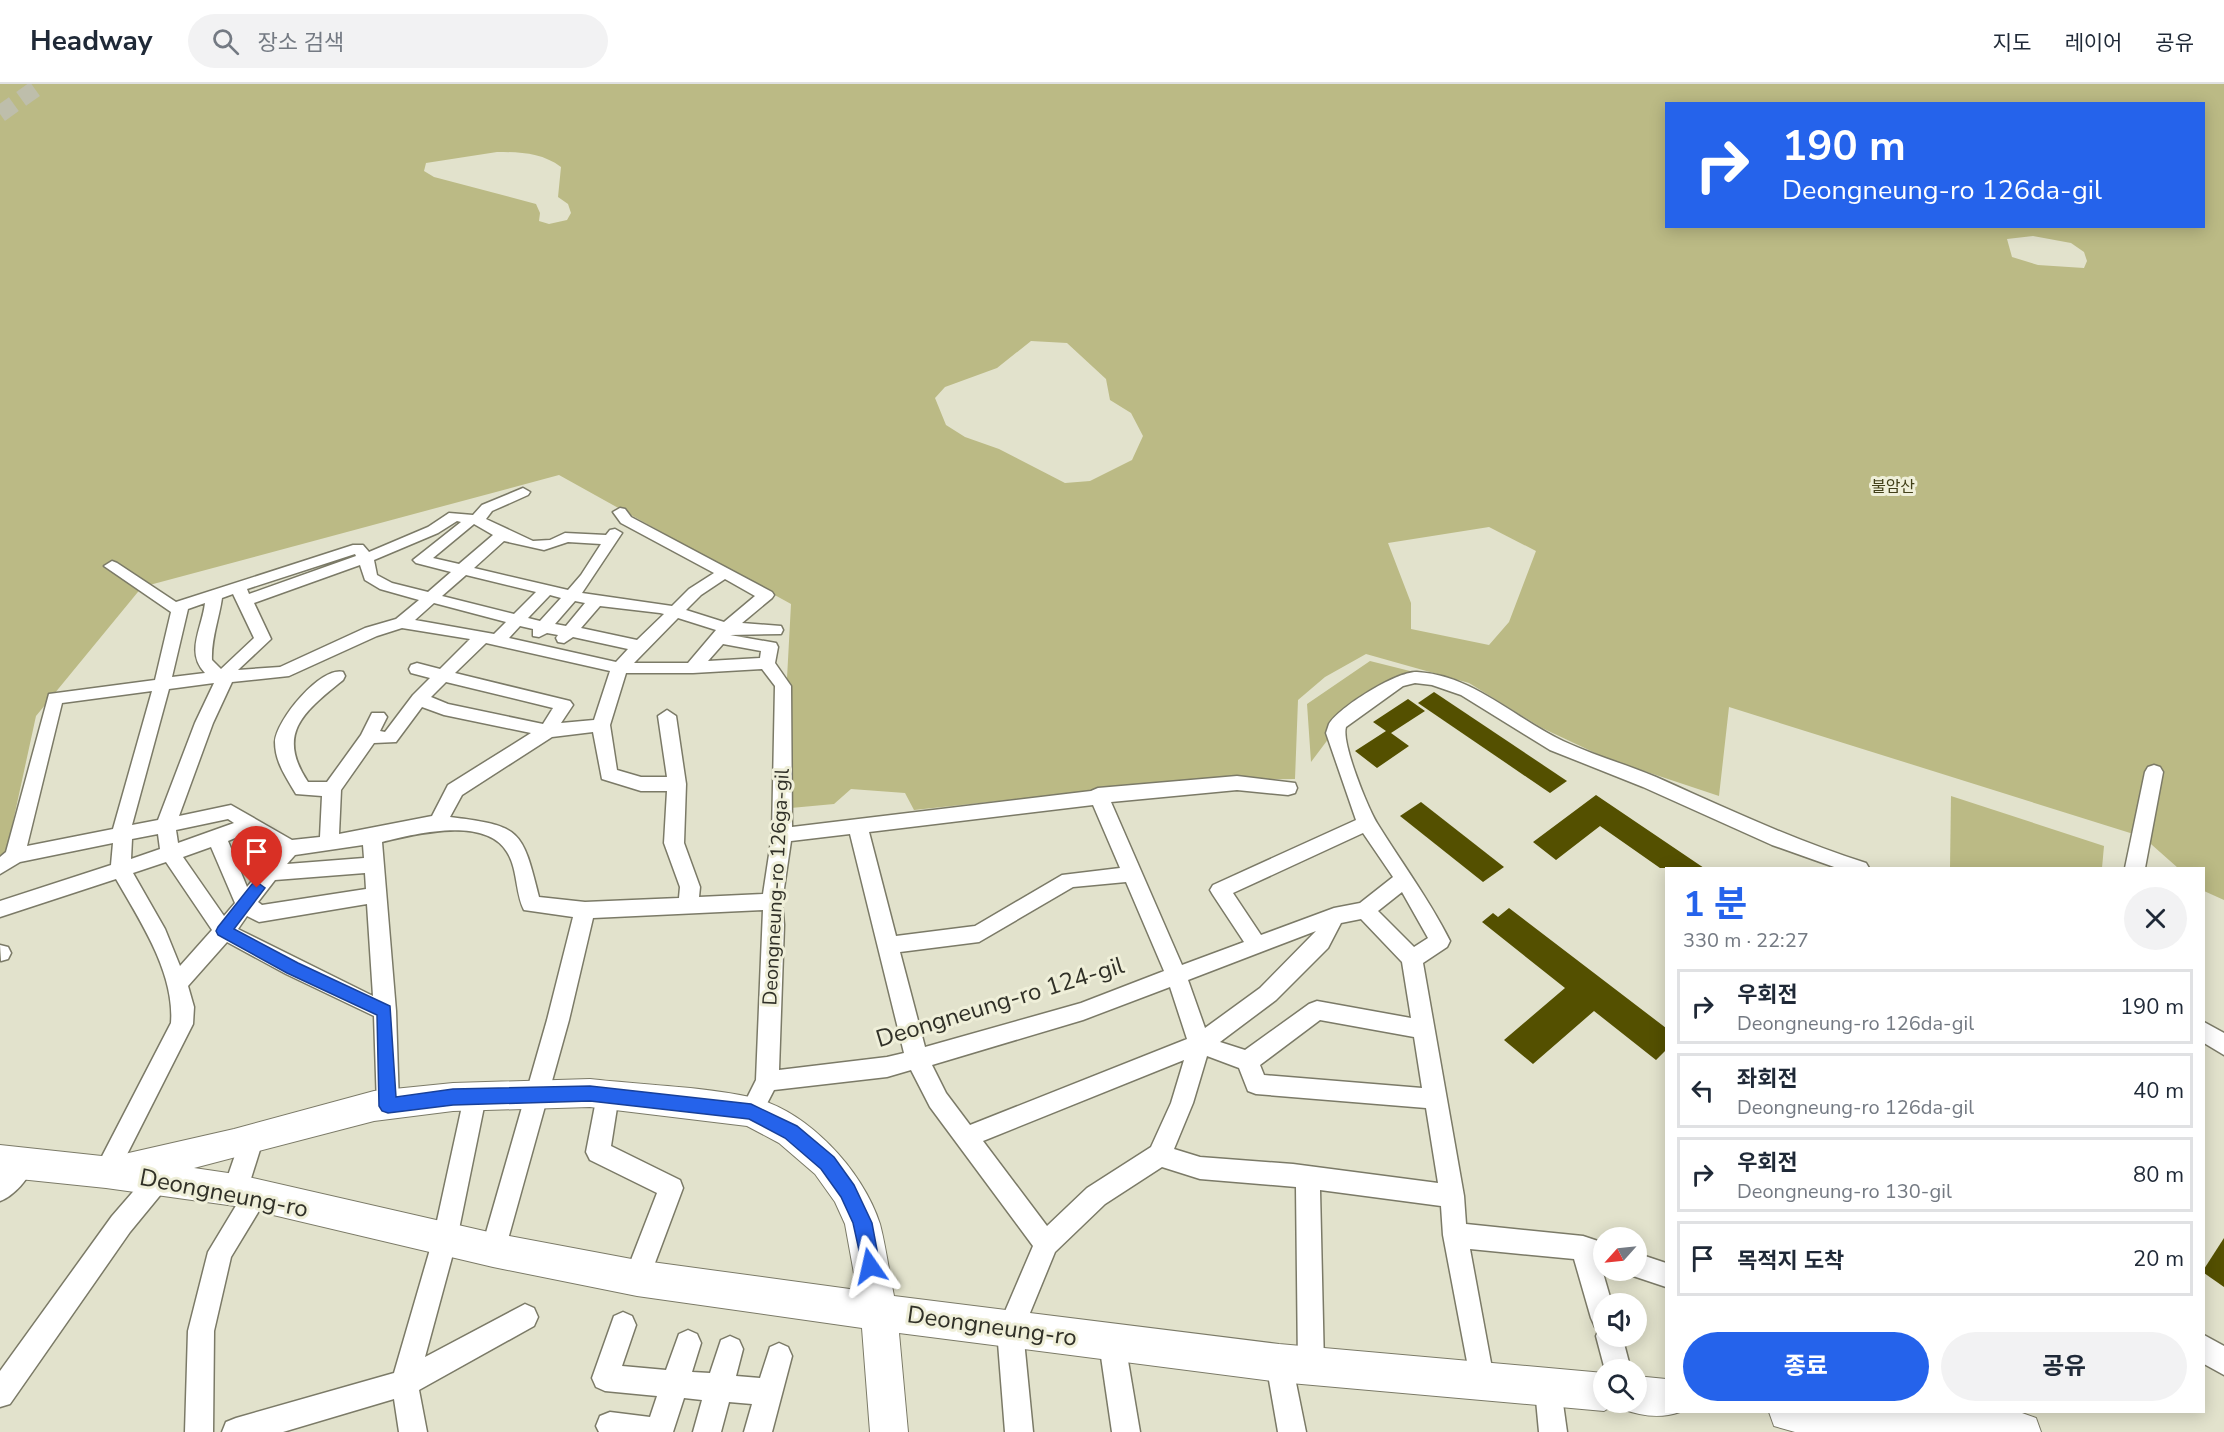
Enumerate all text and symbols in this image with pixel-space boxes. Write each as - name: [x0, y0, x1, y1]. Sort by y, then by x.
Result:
- search box: [188, 14, 608, 68]
- text: Headway: [30, 22, 152, 60]
- icon: search: [209, 25, 242, 58]
- text: 장소 검색: [257, 28, 344, 58]
- text: 지도: [1993, 29, 2031, 57]
- text: 레이어: [2064, 29, 2122, 57]
- text: 공유: [2155, 29, 2194, 57]
- text: 190 m: [1782, 118, 1906, 175]
- icon: right: [1683, 126, 1761, 204]
- text: Deongneung-ro 126da-gil: [1782, 172, 2102, 209]
- park label: 불암산: [1871, 476, 1915, 498]
- street label: Deongneung-ro 126ga-gil: [756, 768, 796, 1006]
- pin: [231, 826, 282, 888]
- icon: arrive: [240, 835, 273, 868]
- text: 1 분: [1683, 880, 1747, 929]
- button: close: [2124, 887, 2187, 950]
- text: 330 m · 22:27: [1683, 927, 1809, 954]
- street label: Deongneung-ro 124-gil: [872, 949, 1128, 1055]
- text: 우회전: [1737, 980, 1798, 1010]
- icon: right: [1686, 990, 1719, 1023]
- text: 190 m: [2120, 992, 2184, 1022]
- text: Deongneung-ro 126da-gil: [1737, 1010, 1974, 1037]
- text: 좌회전: [1737, 1064, 1798, 1094]
- icon: left: [1686, 1074, 1719, 1107]
- text: 40 m: [2133, 1076, 2184, 1106]
- text: Deongneung-ro 126da-gil: [1737, 1094, 1974, 1121]
- text: 우회전: [1737, 1148, 1798, 1178]
- icon: right: [1686, 1158, 1719, 1191]
- text: 80 m: [2133, 1160, 2184, 1190]
- street label: Deongneung-ro: [137, 1161, 311, 1225]
- text: Deongneung-ro 130-gil: [1737, 1178, 1952, 1205]
- north arrow: [1593, 1227, 1647, 1281]
- map controls: [1593, 1227, 1647, 1413]
- position arrow: [838, 1234, 902, 1298]
- icon: arrive: [1686, 1242, 1719, 1275]
- text: 20 m: [2133, 1244, 2184, 1274]
- text: 목적지 도착: [1737, 1246, 1844, 1276]
- button: sound: [1593, 1293, 1647, 1347]
- street label: Deongneung-ro: [905, 1298, 1079, 1354]
- button: 종료: [1683, 1332, 1929, 1401]
- button: 공유: [1941, 1332, 2187, 1401]
- button: search: [1593, 1359, 1647, 1413]

